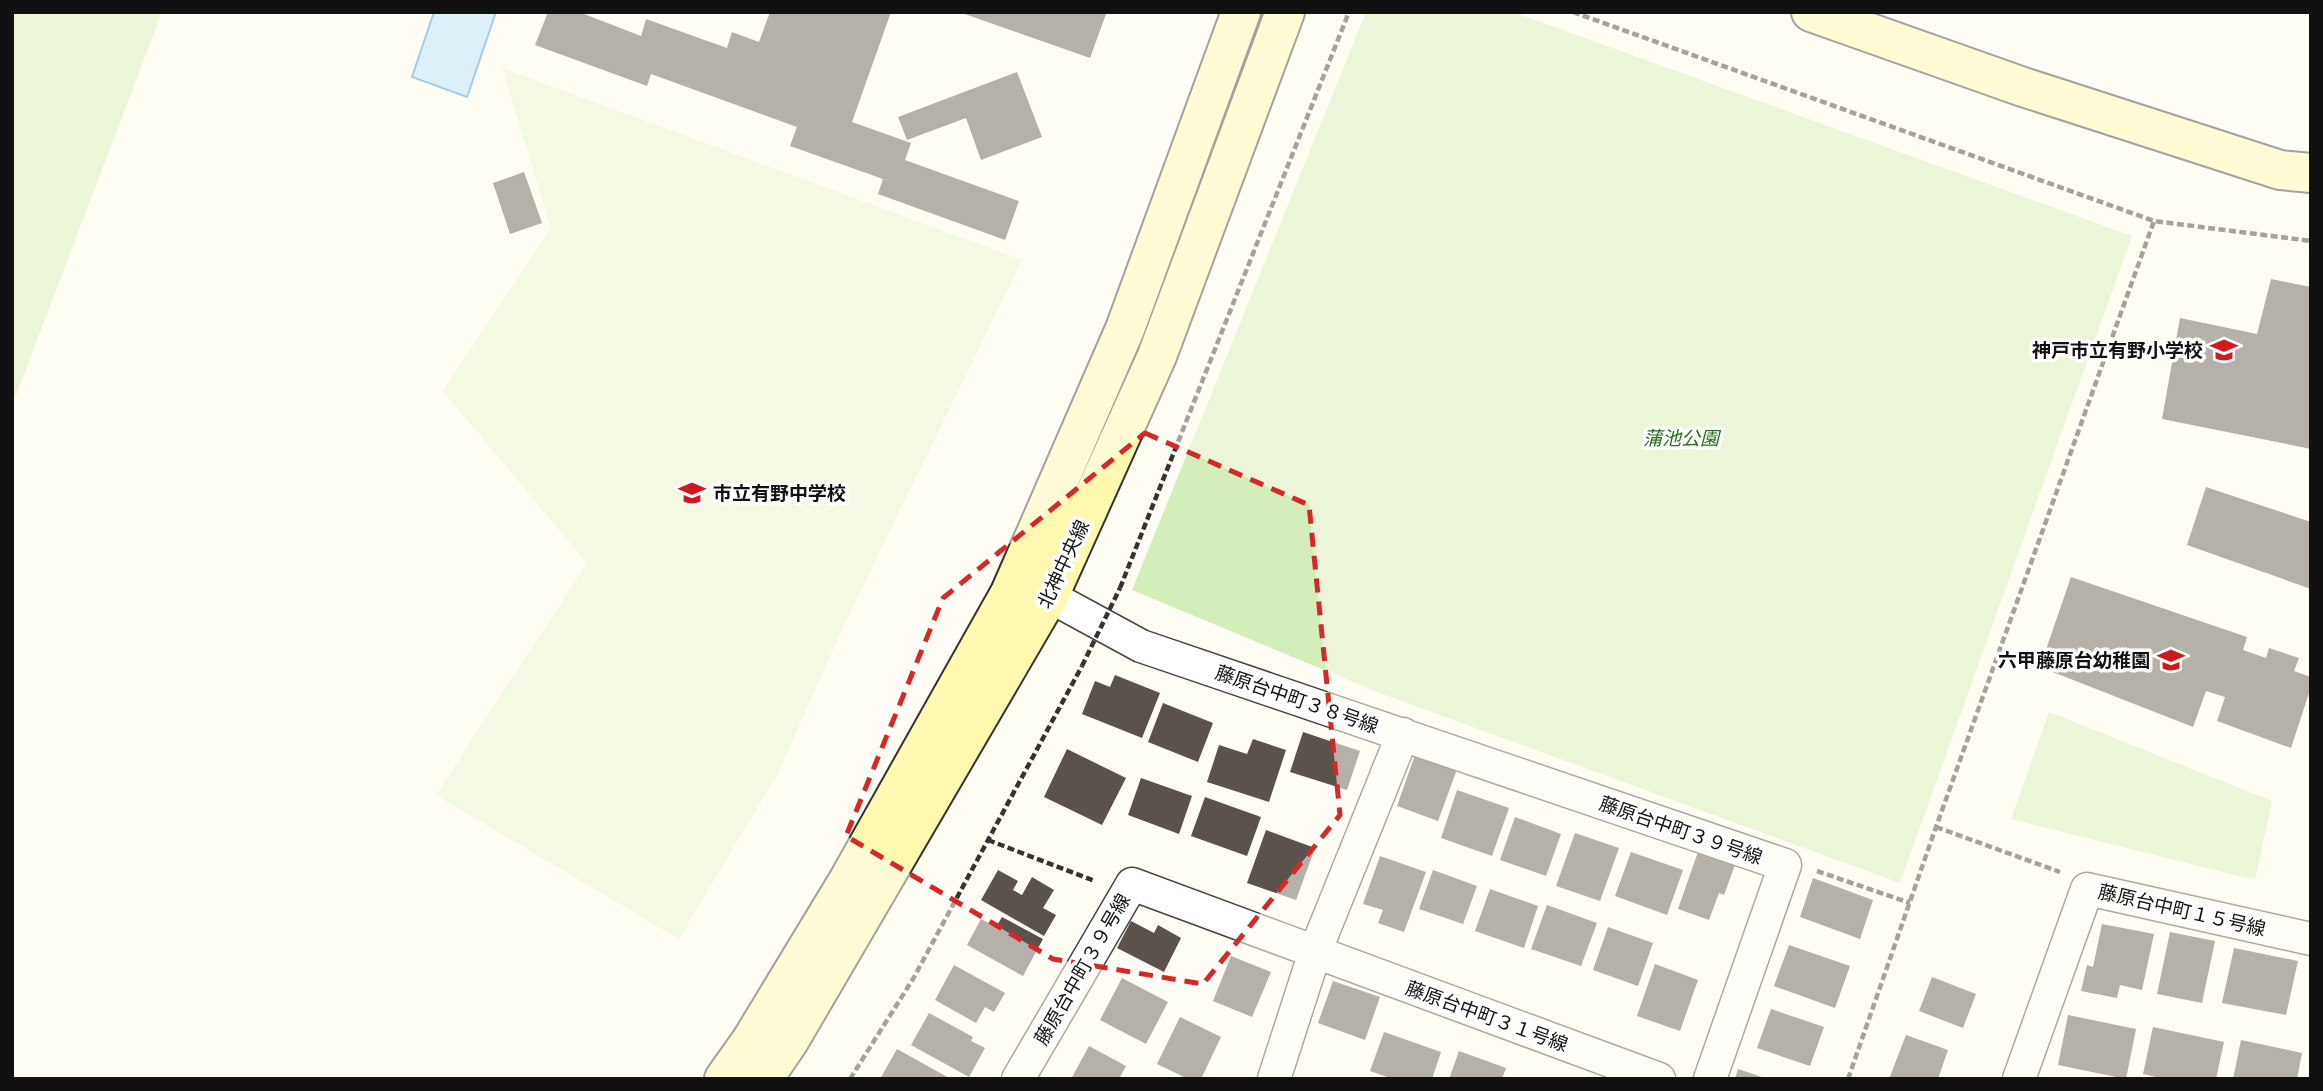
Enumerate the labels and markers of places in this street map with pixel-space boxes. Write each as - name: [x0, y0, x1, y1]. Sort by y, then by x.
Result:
- school or university icon: 神戸市立有野小学校: [2209, 335, 2239, 365]
- place label: 神戸市立有野小学校: [2032, 339, 2203, 362]
- school or university icon: 市立有野中学校: [677, 478, 707, 508]
- place label: 市立有野中学校: [713, 482, 846, 505]
- school or university icon: 六甲藤原台幼稚園: [2156, 645, 2186, 675]
- place label: 六甲藤原台幼稚園: [1998, 649, 2150, 672]

